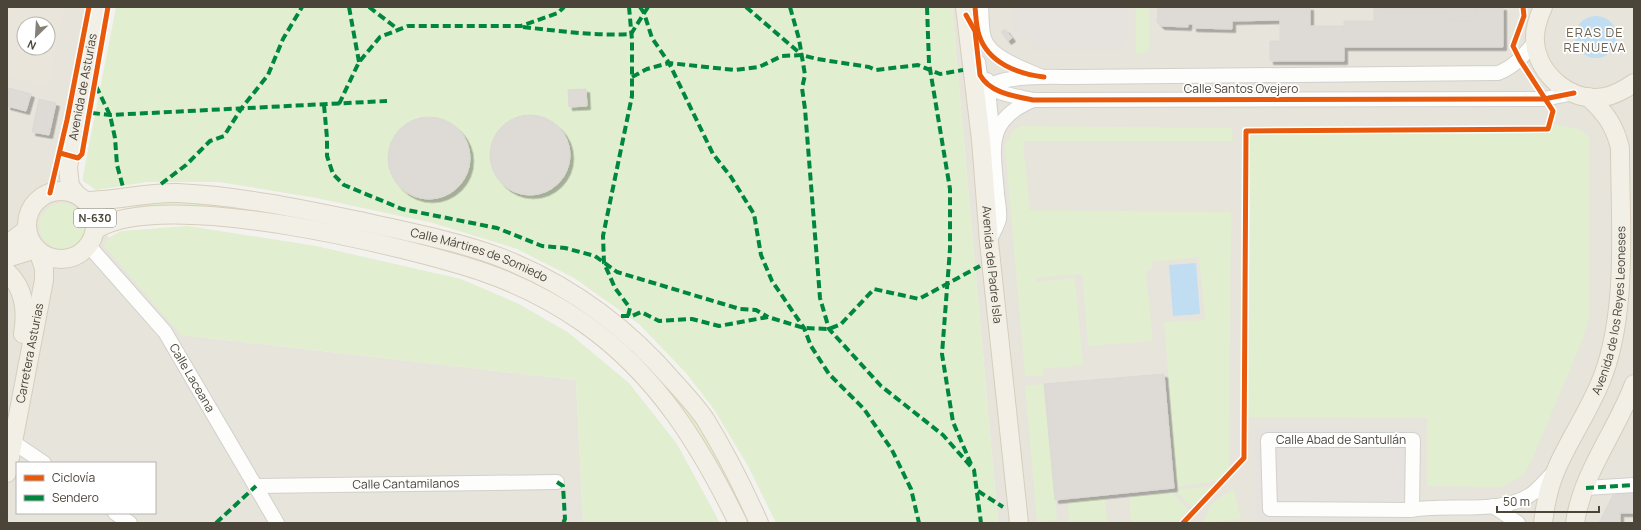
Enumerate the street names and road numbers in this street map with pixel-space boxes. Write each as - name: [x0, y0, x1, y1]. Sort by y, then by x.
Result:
- street label: Avenida de Asturias: [64, 32, 101, 142]
- street label: Calle Santos Ovejero: [1184, 80, 1298, 97]
- street label: Avenida del Padre Isla: [978, 205, 1007, 324]
- road number: N-630: [74, 209, 116, 227]
- street label: Calle Mártires de Somiedo: [409, 224, 551, 286]
- street label: Avenida de los Reyes Leoneses: [1587, 226, 1629, 397]
- street label: Carretera Asturias: [12, 302, 47, 405]
- street label: Calle Laceana: [166, 340, 219, 415]
- street label: Calle Abad de Santullán: [1276, 431, 1406, 448]
- street label: Calle Cantamilanos: [352, 474, 460, 493]

